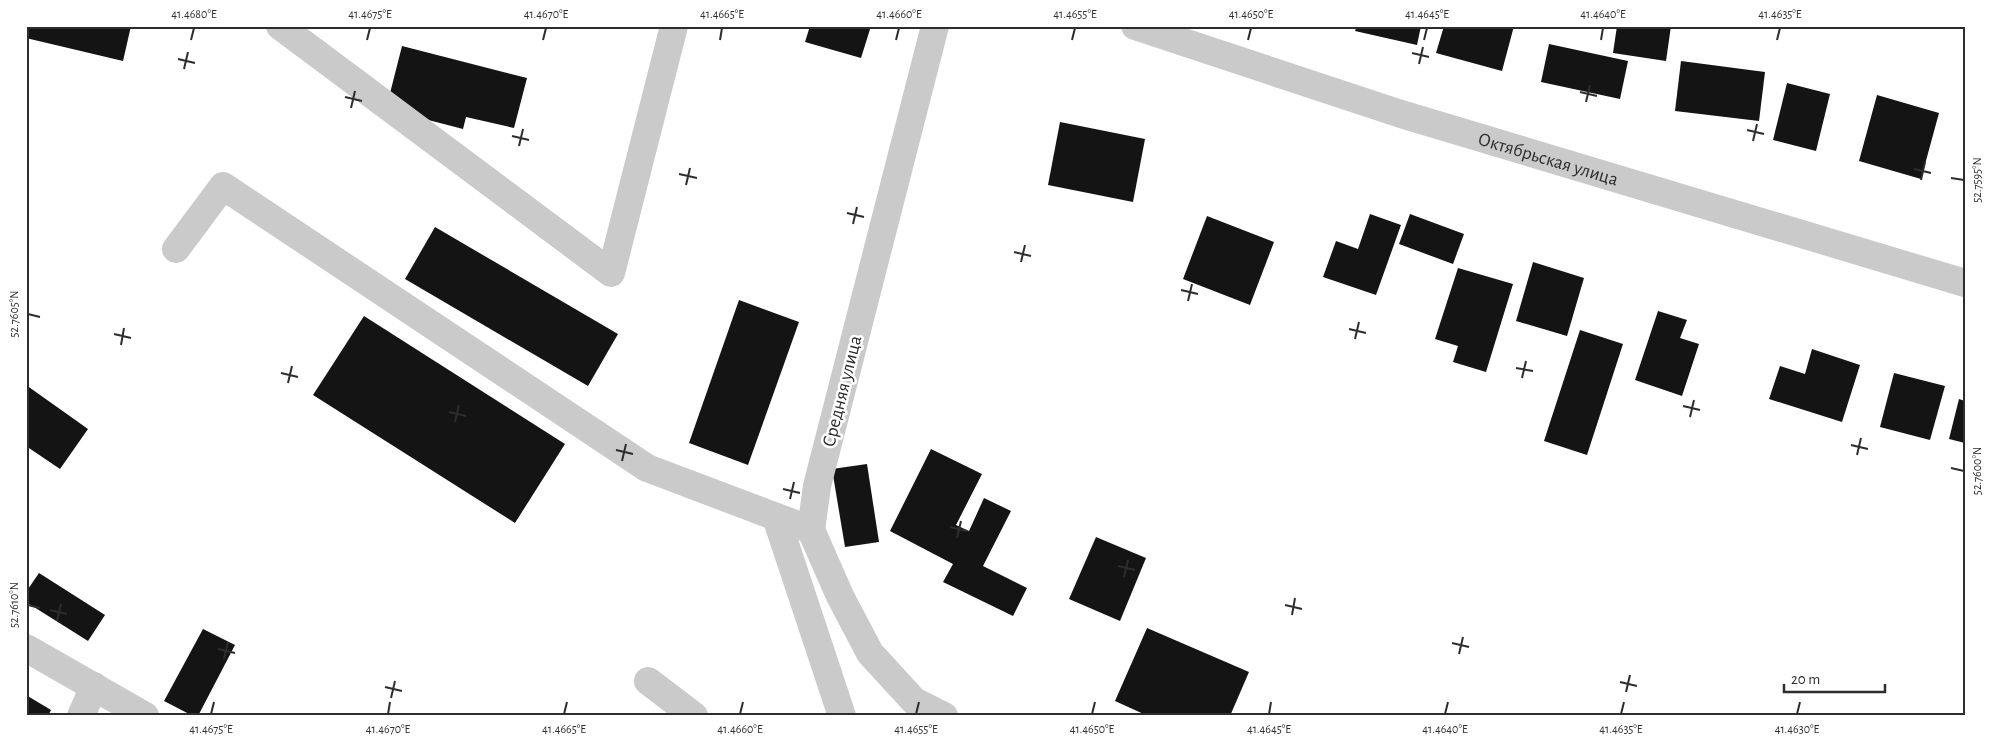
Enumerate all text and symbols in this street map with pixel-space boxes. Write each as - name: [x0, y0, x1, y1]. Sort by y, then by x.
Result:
- text: 41.4680°E: [171, 8, 217, 20]
- text: 41.4675°E: [348, 8, 392, 20]
- text: 41.4670°E: [524, 8, 569, 20]
- text: 41.4665°E: [700, 8, 744, 20]
- text: 41.4660°E: [876, 8, 922, 20]
- text: 41.4655°E: [1053, 8, 1097, 20]
- text: 41.4650°E: [1229, 8, 1274, 20]
- text: 41.4645°E: [1405, 8, 1449, 20]
- text: 41.4640°E: [1580, 8, 1626, 20]
- text: 41.4635°E: [1758, 8, 1802, 20]
- street label: Октябрьская улица: [1476, 130, 1621, 190]
- text: 52.7595°N: [1971, 157, 1983, 203]
- text: 52.7605°N: [8, 291, 20, 337]
- street label: Средняя улица: [819, 333, 866, 449]
- text: 52.7600°N: [1971, 447, 1983, 495]
- text: 52.7610°N: [8, 582, 20, 628]
- scale bar: [1784, 662, 1885, 694]
- text: 20 m: [1791, 672, 1820, 687]
- text: 41.4675°E: [189, 723, 233, 735]
- text: 41.4670°E: [366, 723, 411, 735]
- text: 41.4665°E: [542, 723, 586, 735]
- text: 41.4660°E: [717, 723, 763, 735]
- text: 41.4655°E: [894, 723, 938, 735]
- text: 41.4650°E: [1070, 723, 1115, 735]
- text: 41.4645°E: [1247, 723, 1291, 735]
- text: 41.4640°E: [1422, 723, 1468, 735]
- text: 41.4635°E: [1599, 723, 1643, 735]
- text: 41.4630°E: [1775, 723, 1820, 735]

